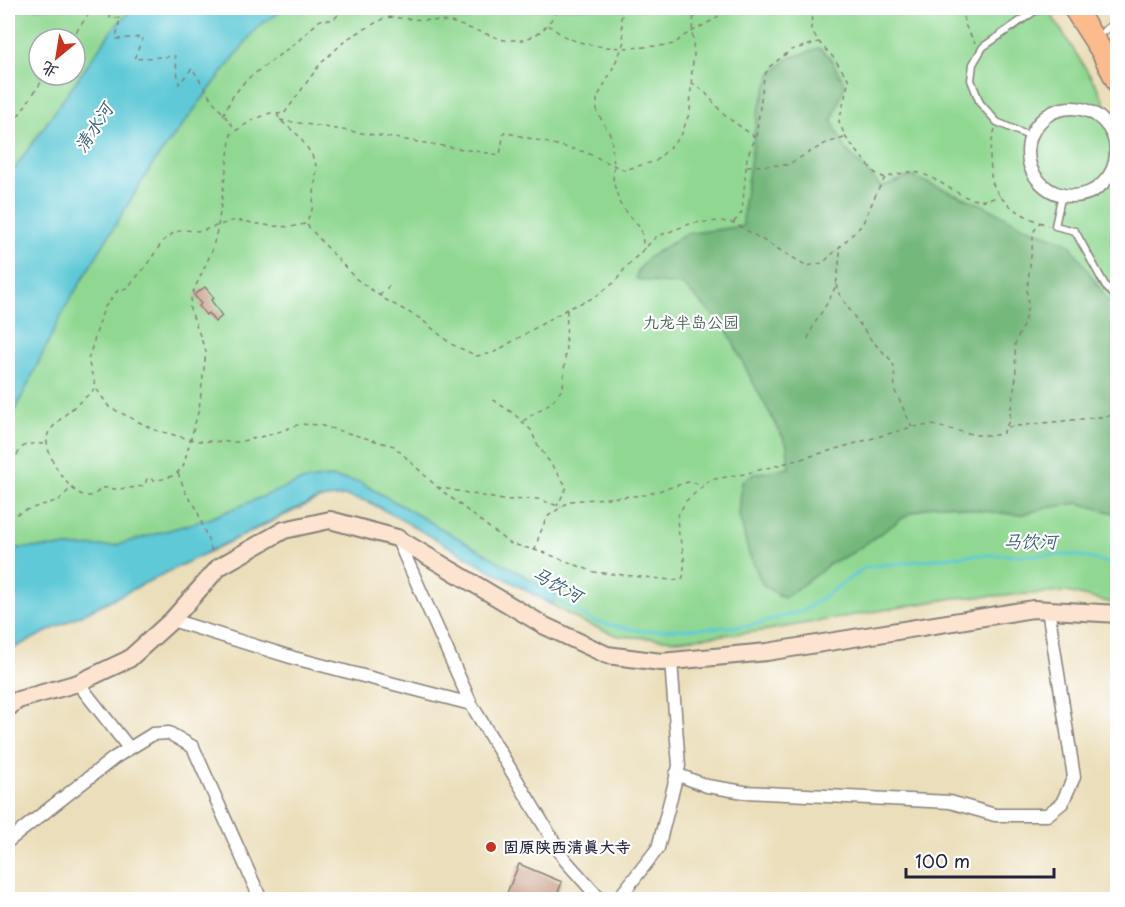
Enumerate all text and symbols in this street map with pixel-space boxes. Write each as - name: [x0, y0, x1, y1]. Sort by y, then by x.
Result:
- north arrow: [27, 27, 87, 87]
- text: 北: [36, 56, 62, 85]
- water label: 清水河: [67, 95, 120, 157]
- park label: 九龙半岛公园: [643, 309, 739, 333]
- water label: 马饮河: [1003, 527, 1060, 554]
- water label: 马饮河: [528, 559, 591, 610]
- place label: 固原陕西清真大寺: [503, 834, 631, 858]
- marker: 固原陕西清真大寺: [484, 840, 498, 854]
- scale bar: [906, 841, 1054, 879]
- text: 100 m: [915, 847, 970, 874]

